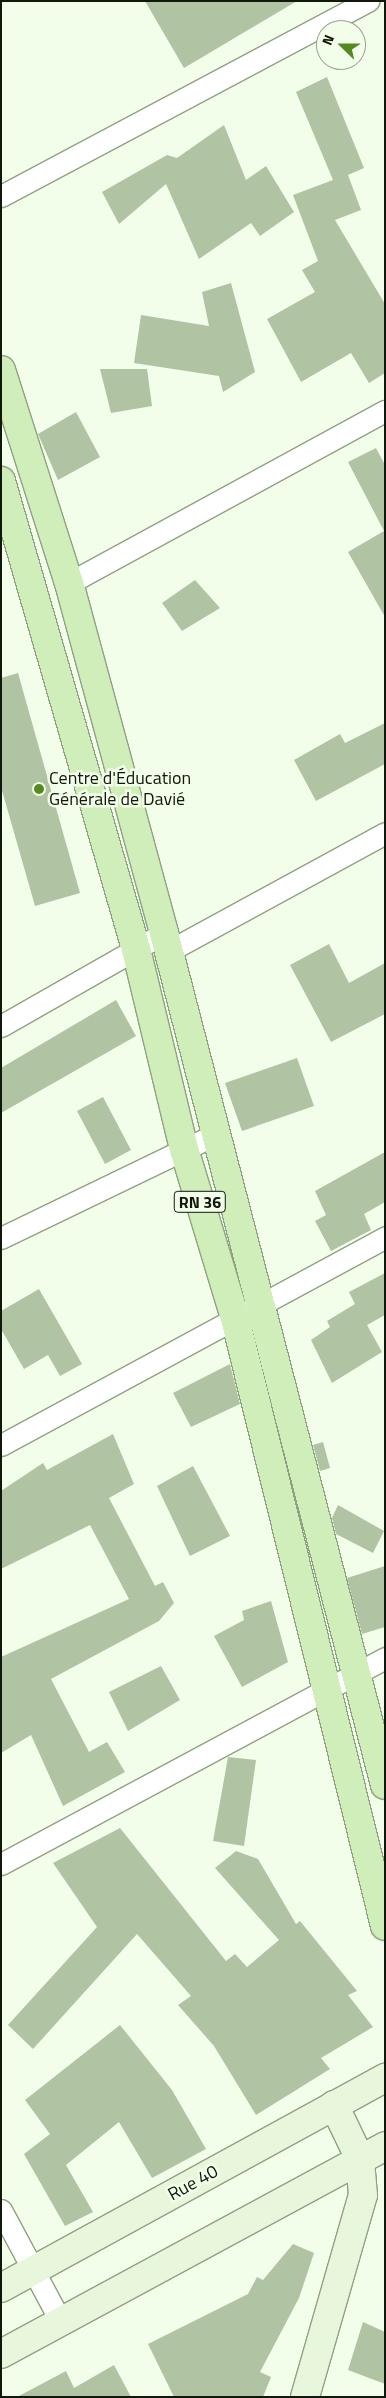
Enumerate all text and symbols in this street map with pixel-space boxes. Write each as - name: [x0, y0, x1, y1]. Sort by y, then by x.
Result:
- north arrow: [316, 20, 366, 70]
- text: N: [316, 31, 339, 48]
- place label: Centre d'Éducation Générale de Davié: [49, 768, 191, 811]
- marker: Centre d'Éducation Générale de Davié: [33, 783, 45, 795]
- road number: RN 36: [174, 1188, 226, 1216]
- street label: Rue 40: [164, 2161, 222, 2205]

